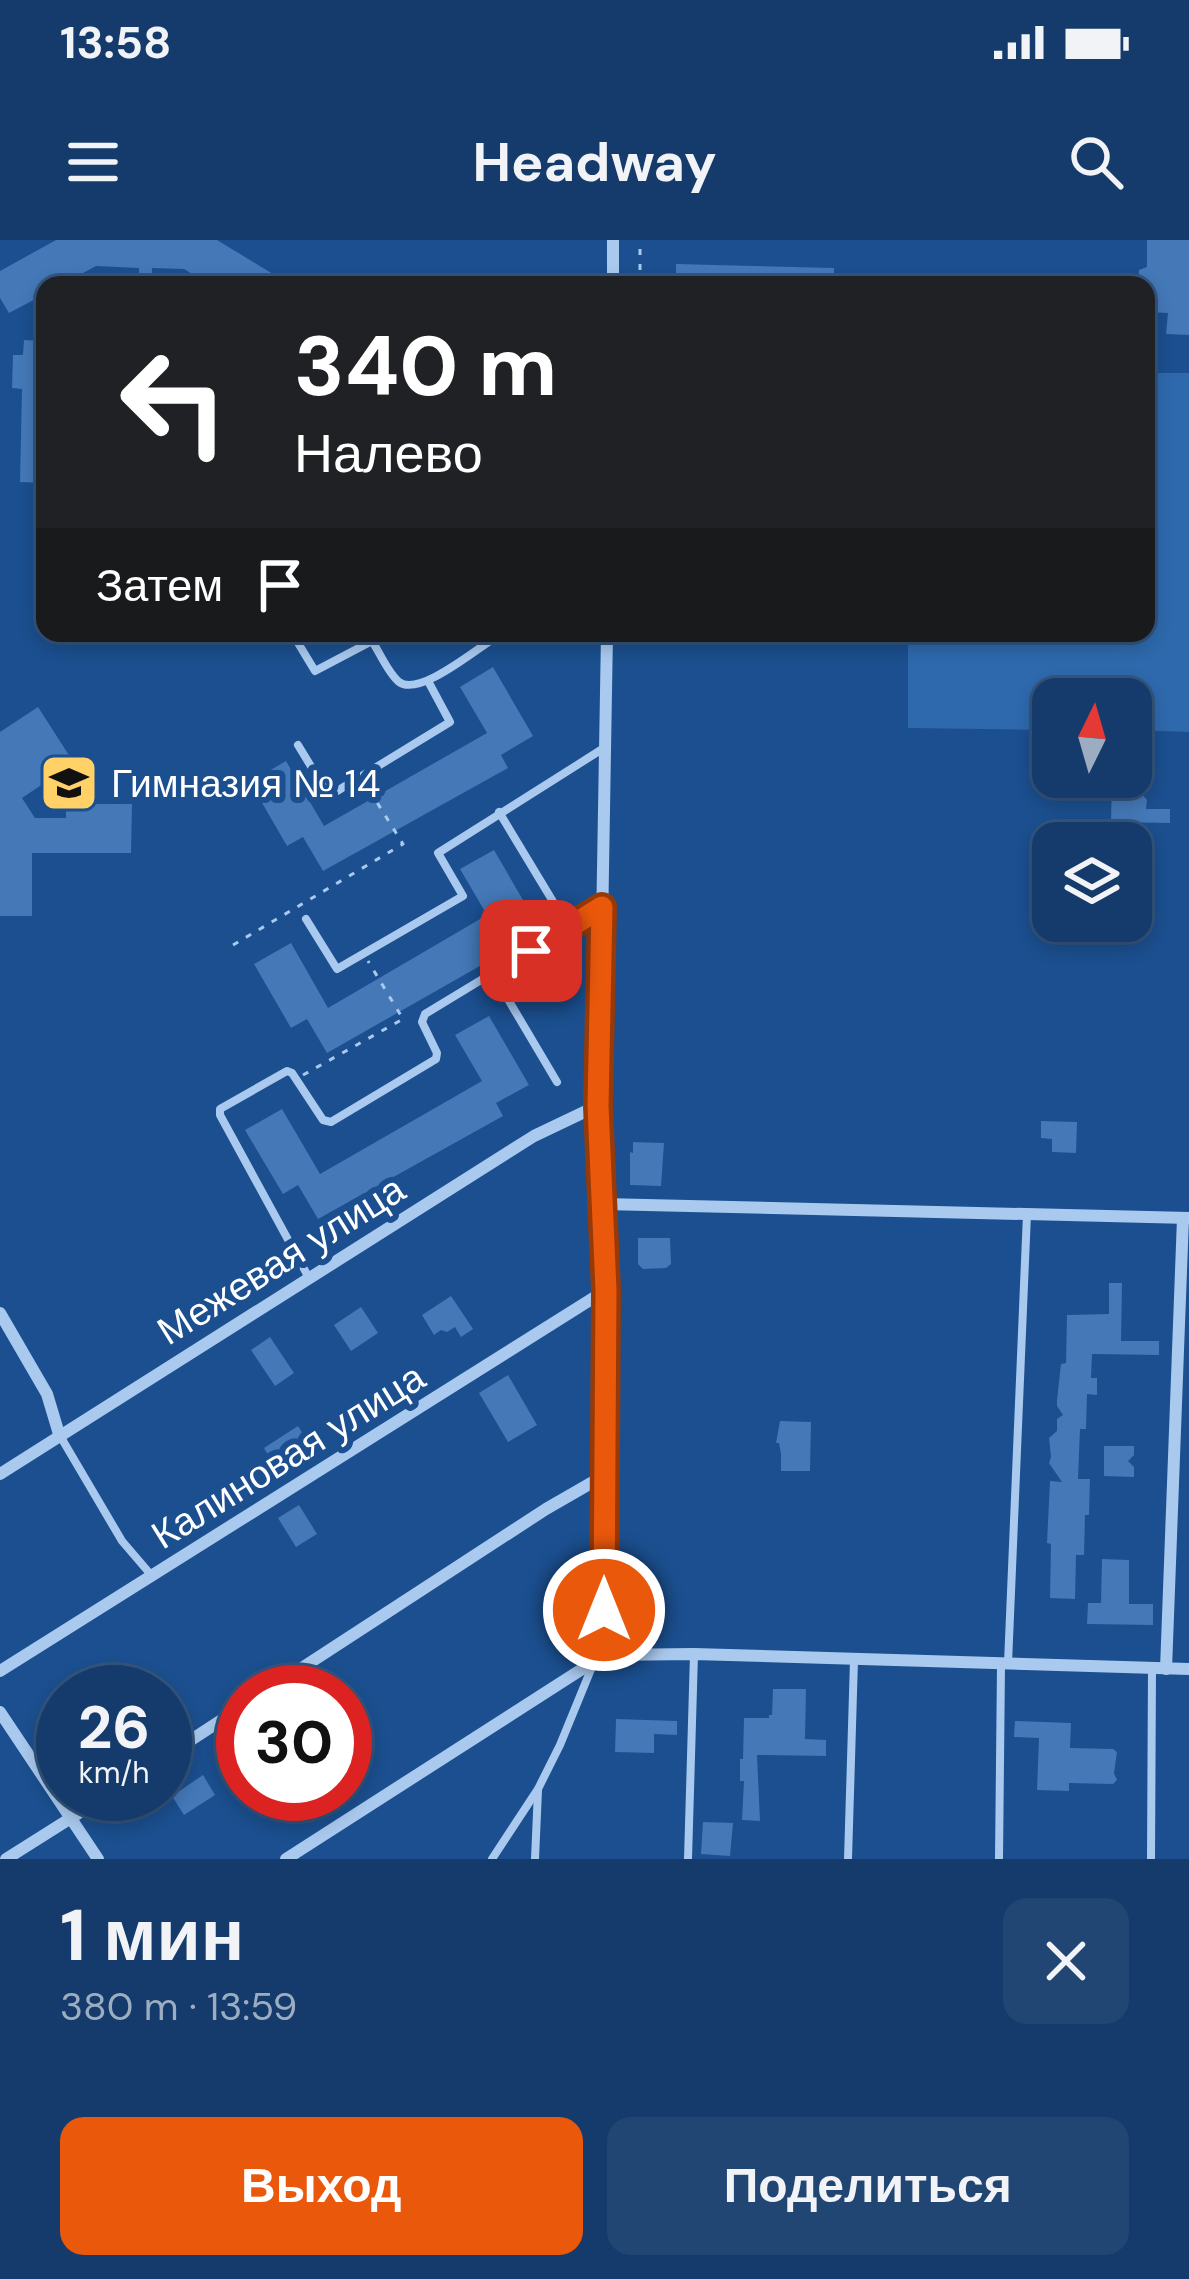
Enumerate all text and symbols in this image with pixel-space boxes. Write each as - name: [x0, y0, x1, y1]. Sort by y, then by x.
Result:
- text: 13:58: [60, 13, 171, 72]
- text: Headway: [472, 127, 717, 198]
- icon: menu: [60, 129, 126, 195]
- icon: search: [1063, 129, 1129, 195]
- text: 340 m: [294, 312, 557, 421]
- icon: left: [96, 324, 252, 480]
- text: Налево: [294, 418, 483, 489]
- icon: arrive: [247, 552, 313, 618]
- text: Затем: [96, 556, 223, 615]
- north arrow: [1032, 678, 1152, 798]
- map controls: [1032, 678, 1152, 942]
- school or university icon: Гимназия № 14: [38, 752, 100, 814]
- place label: Гимназия № 14: [111, 758, 381, 809]
- button: layers: [1032, 822, 1152, 942]
- pin: [480, 900, 582, 1002]
- icon: arrive: [498, 918, 564, 984]
- street label: Межевая улица: [148, 1163, 415, 1357]
- street label: Калиновая улица: [142, 1351, 434, 1561]
- position arrow: [541, 1547, 667, 1673]
- speed limit sign: 30: [216, 1665, 372, 1821]
- text: 26: [78, 1688, 150, 1767]
- text: km/h: [79, 1753, 149, 1792]
- text: 1 мин: [60, 1889, 244, 1982]
- button: close: [1003, 1898, 1129, 2024]
- text: 380 m · 13:59: [60, 1981, 297, 2032]
- button: Выход: [60, 2117, 583, 2255]
- button: Поделиться: [607, 2117, 1129, 2255]

